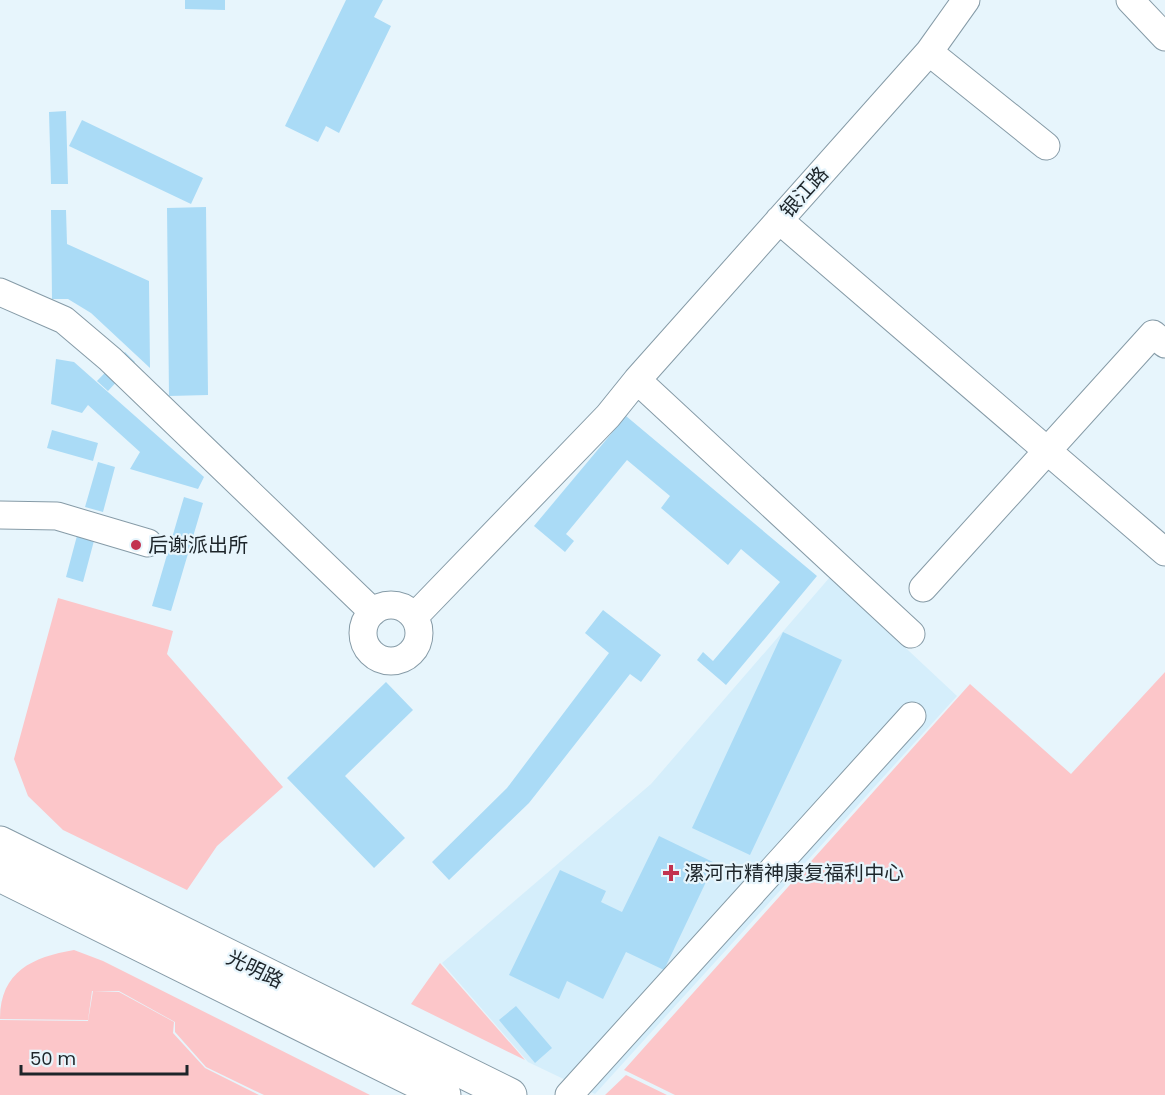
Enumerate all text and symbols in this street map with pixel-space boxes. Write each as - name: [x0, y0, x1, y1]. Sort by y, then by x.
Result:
- street label: 银江路: [774, 160, 834, 224]
- place label: 后谢派出所: [148, 531, 248, 559]
- marker: 后谢派出所: [129, 538, 143, 552]
- place label: 漯河市精神康复福利中心: [684, 859, 904, 887]
- marker: 漯河市精神康复福利中心: [662, 864, 680, 882]
- street label: 光明路: [222, 943, 288, 995]
- scale bar: [21, 1038, 188, 1076]
- text: 50 m: [30, 1046, 76, 1071]

